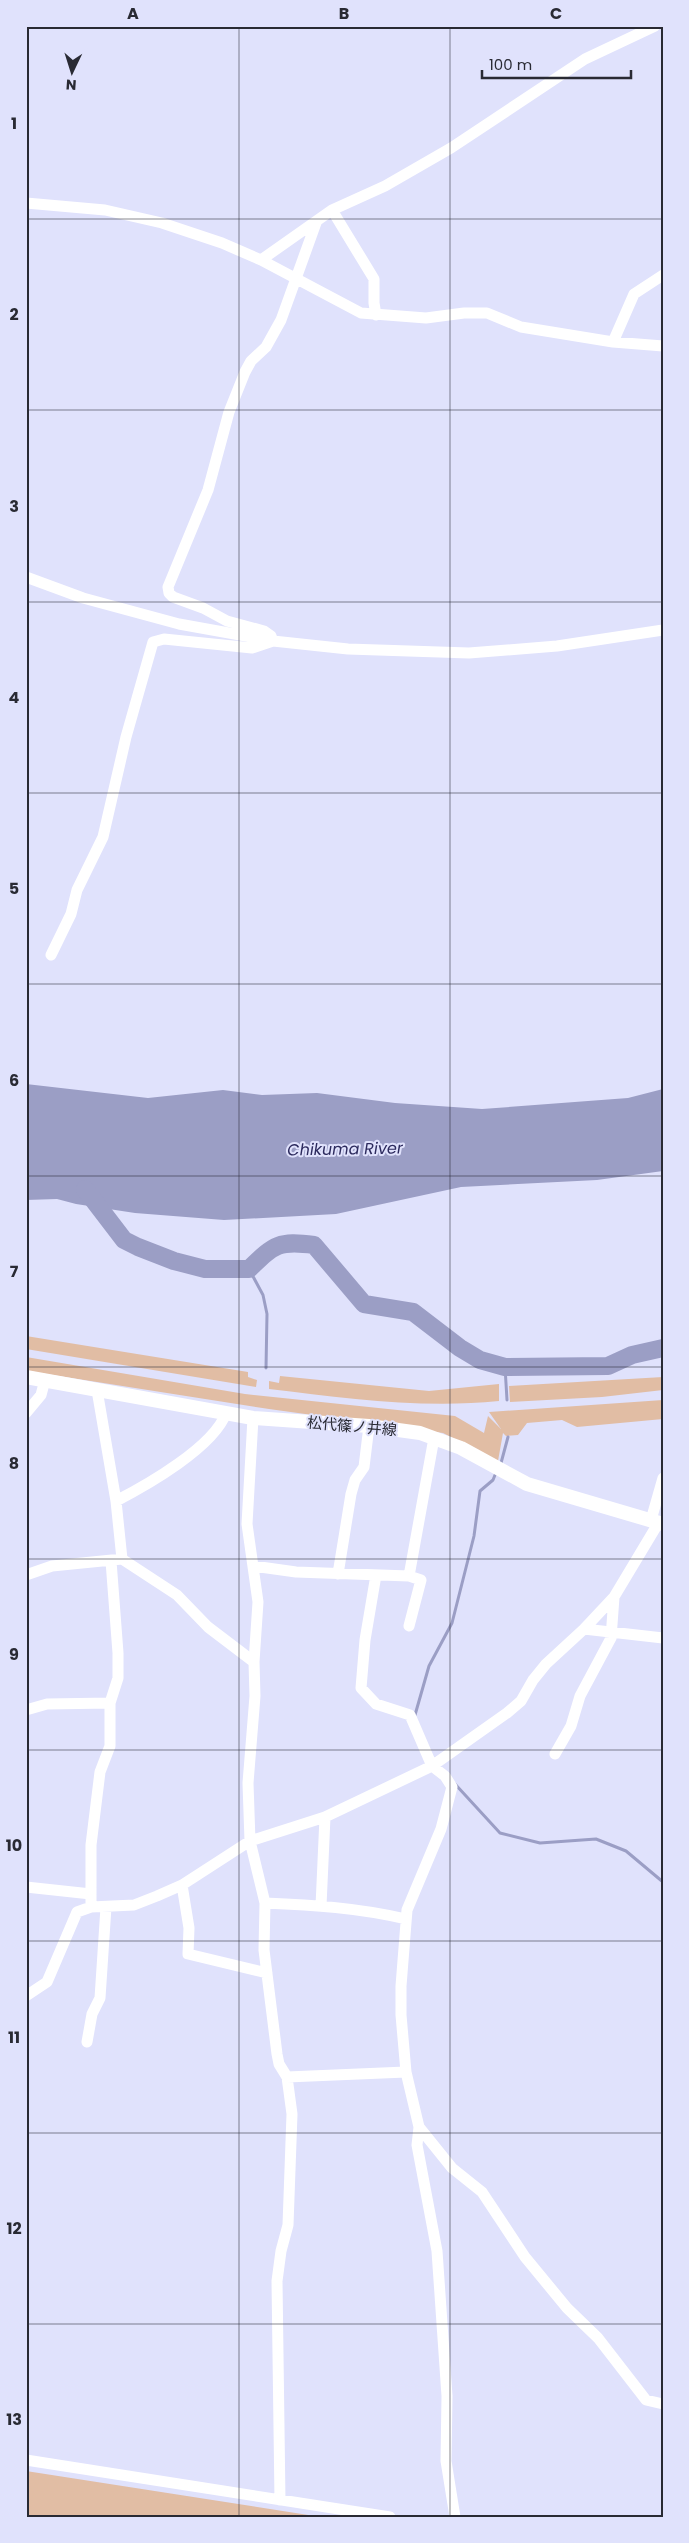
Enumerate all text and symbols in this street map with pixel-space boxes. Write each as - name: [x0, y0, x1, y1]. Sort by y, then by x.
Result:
- text: A: [127, 2, 139, 25]
- text: B: [339, 2, 349, 25]
- text: C: [550, 2, 562, 25]
- north arrow: [48, 48, 98, 98]
- scale bar: [482, 48, 630, 80]
- text: 100 m: [489, 54, 532, 75]
- text: N: [65, 75, 77, 95]
- text: 1: [11, 112, 17, 135]
- text: 2: [9, 303, 19, 326]
- text: 3: [9, 495, 19, 518]
- text: 4: [9, 686, 20, 709]
- text: 5: [9, 877, 19, 900]
- text: 6: [9, 1069, 19, 1092]
- water label: Chikuma River: [287, 1136, 404, 1162]
- text: 7: [10, 1260, 19, 1283]
- street label: 松代篠ノ井線: [306, 1412, 398, 1440]
- text: 8: [9, 1452, 19, 1475]
- text: 9: [9, 1643, 19, 1666]
- text: 10: [6, 1834, 22, 1857]
- text: 11: [8, 2026, 20, 2049]
- text: 12: [6, 2217, 22, 2240]
- text: 13: [6, 2408, 22, 2431]

